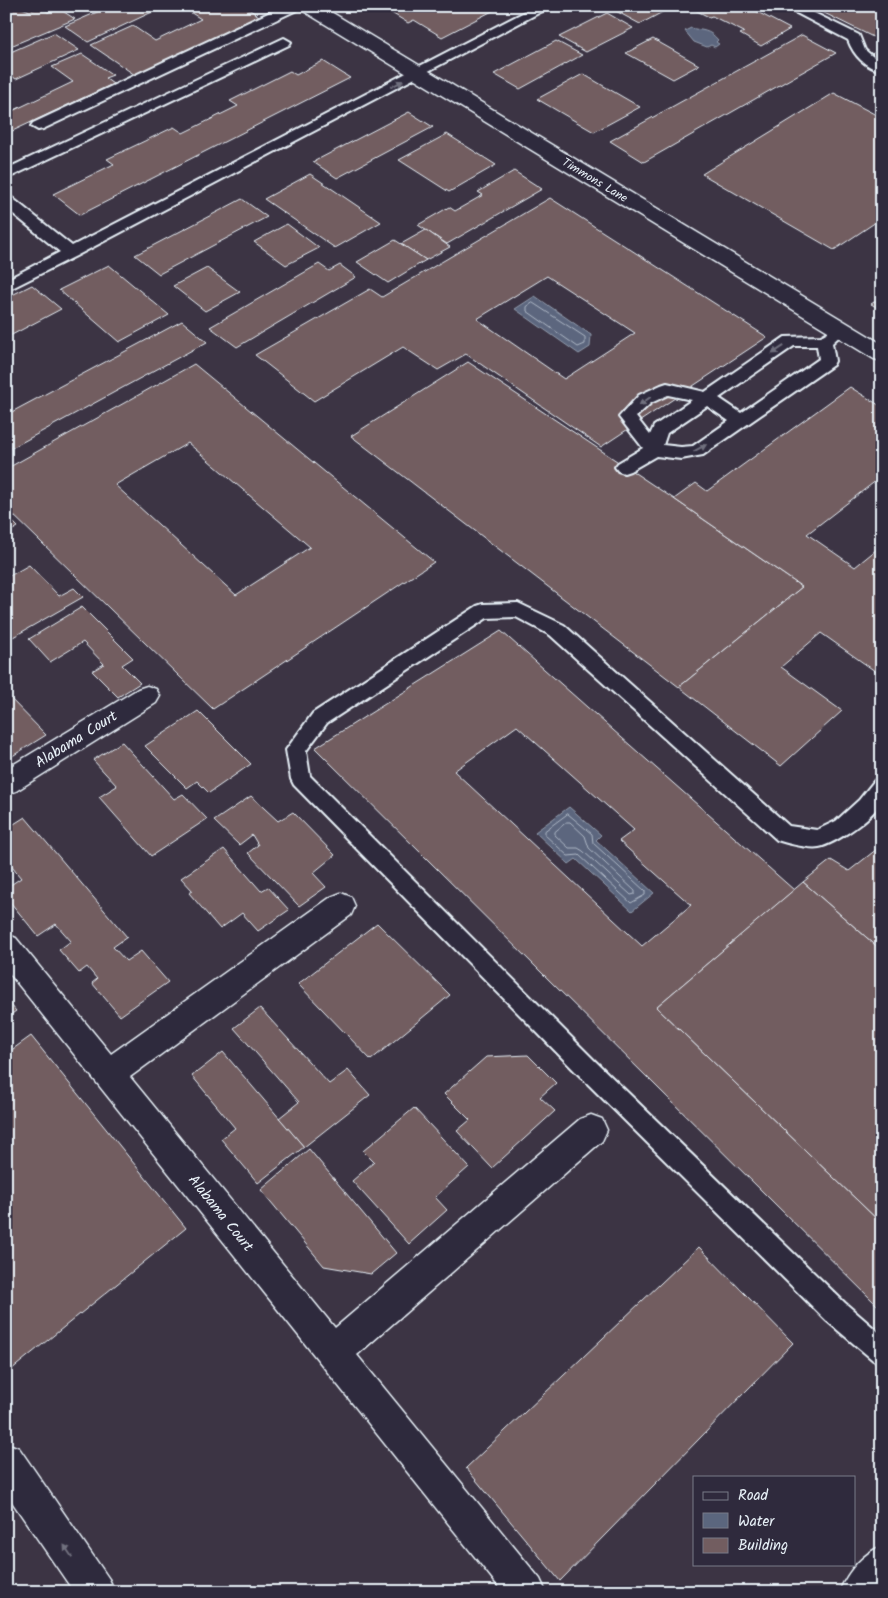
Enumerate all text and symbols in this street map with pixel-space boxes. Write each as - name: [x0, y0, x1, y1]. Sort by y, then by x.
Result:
- one-way arrow: [389, 80, 404, 88]
- street label: Timmons Lane: [558, 153, 632, 208]
- one-way arrow: [771, 345, 784, 355]
- one-way arrow: [638, 396, 652, 406]
- one-way arrow: [693, 444, 708, 452]
- street label: Alabama Court: [31, 705, 123, 775]
- street label: Alabama Court: [181, 1170, 259, 1258]
- legend: [693, 1476, 856, 1566]
- text: Road: [738, 1484, 769, 1508]
- text: Water: [738, 1510, 775, 1534]
- text: Building: [738, 1534, 788, 1558]
- one-way arrow: [63, 1545, 73, 1558]

